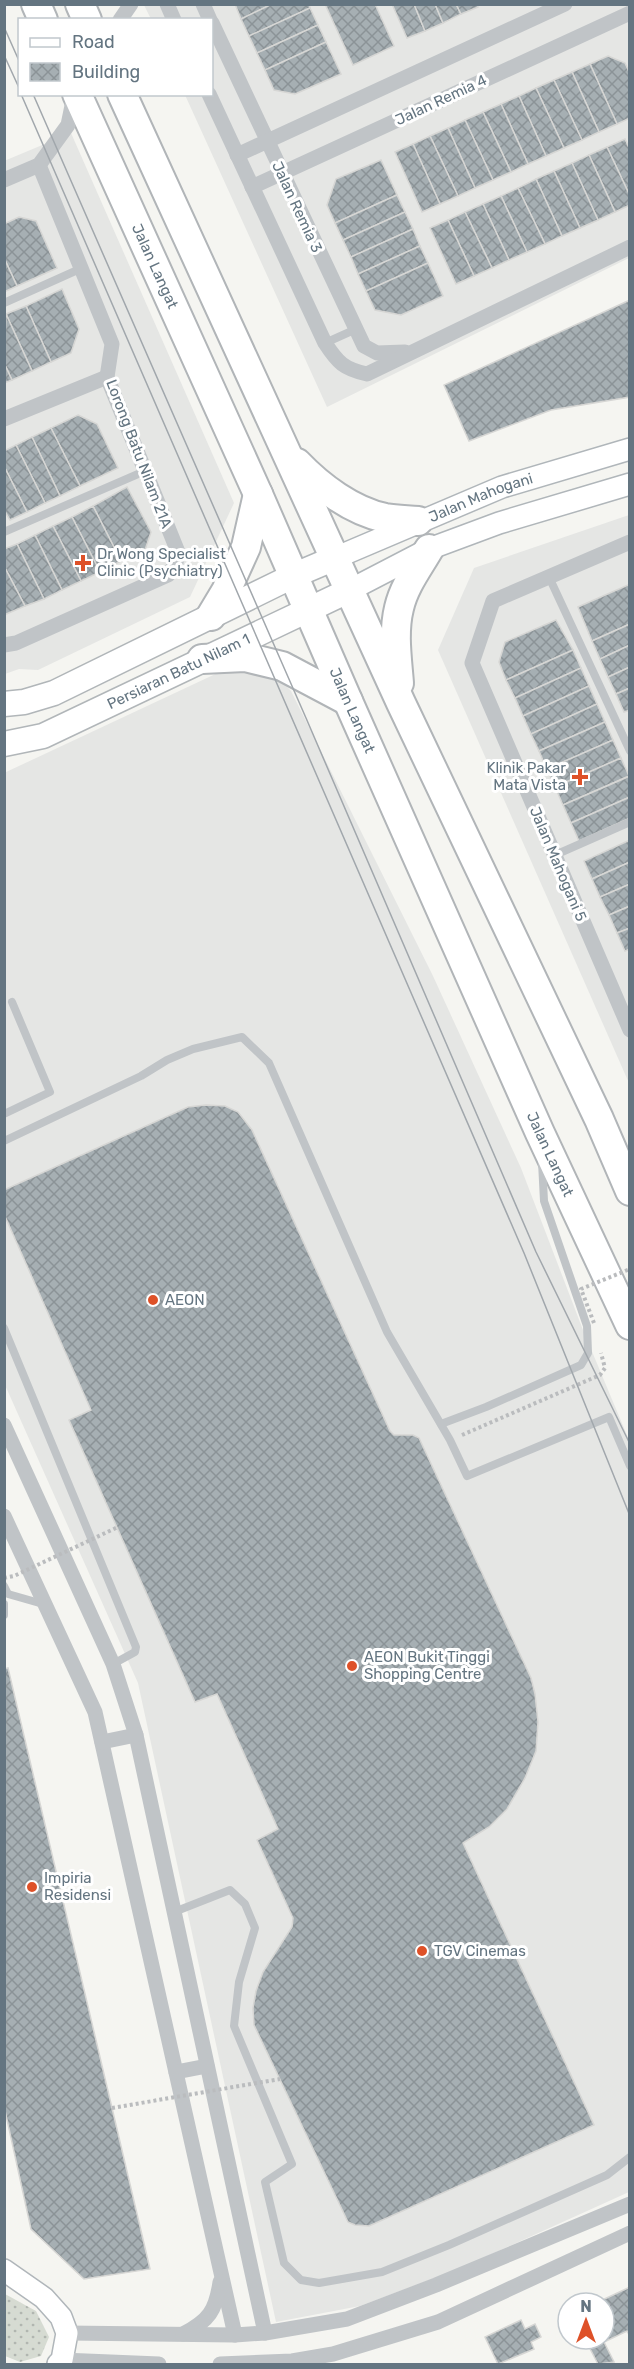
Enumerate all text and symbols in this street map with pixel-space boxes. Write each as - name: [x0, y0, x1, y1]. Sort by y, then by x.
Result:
- legend: [18, 18, 213, 96]
- text: Road: [72, 31, 115, 53]
- text: Building: [72, 61, 140, 83]
- street label: Jalan Remia 4: [392, 71, 490, 129]
- street label: Jalan Remia 3: [268, 159, 326, 255]
- street label: Jalan Langat: [128, 221, 182, 312]
- street label: Lorong Batu Nilam 21A: [102, 377, 176, 531]
- street label: Jalan Mahogani: [426, 469, 535, 526]
- place label: Dr Wong Specialist Clinic (Psychiatry): [97, 545, 226, 580]
- marker: Dr Wong Specialist Clinic (Psychiatry): [74, 554, 92, 572]
- street label: Persiaran Batu Nilam 1: [104, 630, 253, 713]
- street label: Jalan Langat: [326, 665, 379, 756]
- place label: Klinik Pakar Mata Vista: [486, 759, 566, 794]
- marker: Klinik Pakar Mata Vista: [571, 768, 589, 786]
- street label: Jalan Mahogani 5: [526, 804, 590, 924]
- street label: Jalan Langat: [523, 1109, 578, 1200]
- place label: AEON: [165, 1291, 205, 1309]
- marker: AEON: [146, 1293, 160, 1307]
- place label: AEON Bukit Tinggi Shopping Centre: [364, 1648, 490, 1683]
- marker: AEON Bukit Tinggi Shopping Centre: [345, 1659, 359, 1673]
- place label: Impiria Residensi: [44, 1869, 111, 1904]
- marker: Impiria Residensi: [25, 1880, 39, 1894]
- place label: TGV Cinemas: [434, 1942, 526, 1960]
- marker: TGV Cinemas: [415, 1944, 429, 1958]
- north arrow: [556, 2291, 616, 2351]
- text: N: [580, 2297, 592, 2316]

